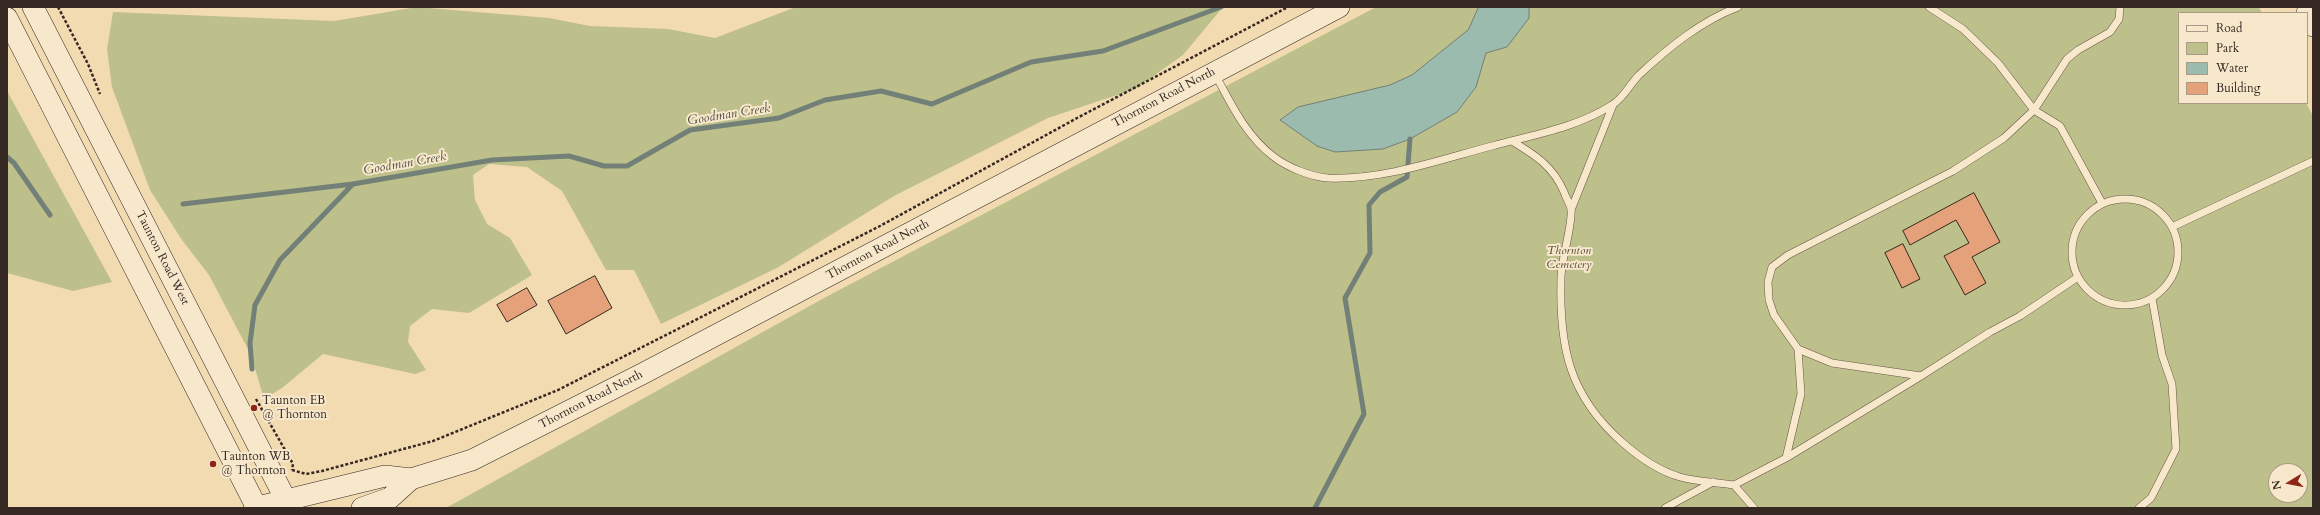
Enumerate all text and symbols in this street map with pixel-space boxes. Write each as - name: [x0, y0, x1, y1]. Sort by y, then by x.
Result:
- legend: [2178, 12, 2308, 104]
- text: Road: [2216, 20, 2242, 36]
- text: Park: [2216, 40, 2239, 56]
- text: Water: [2216, 60, 2248, 76]
- street label: Thornton Road North: [1110, 65, 1218, 131]
- text: Building: [2216, 80, 2260, 96]
- water label: Goodman Creek: [686, 101, 772, 129]
- water label: Goodman Creek: [362, 149, 448, 179]
- street label: Taunton Road West: [132, 208, 192, 308]
- street label: Thornton Road North: [824, 217, 932, 283]
- park label: Thornton Cemetery: [1546, 244, 1592, 272]
- street label: Thornton Road North: [537, 368, 645, 432]
- place label: Taunton EB @ Thornton: [262, 394, 327, 422]
- marker: Taunton EB @ Thornton: [249, 403, 259, 413]
- place label: Taunton WB @ Thornton: [221, 450, 290, 478]
- marker: Taunton WB @ Thornton: [208, 459, 218, 469]
- north arrow: [2268, 463, 2308, 503]
- text: N: [2268, 479, 2285, 491]

